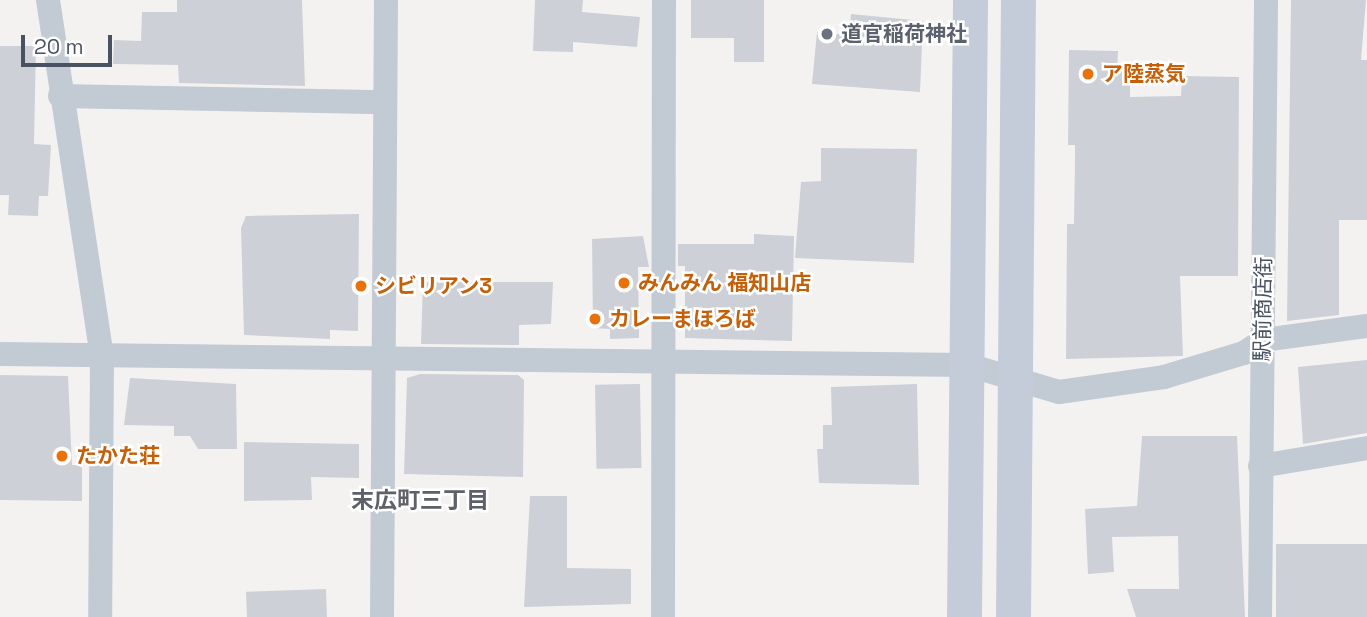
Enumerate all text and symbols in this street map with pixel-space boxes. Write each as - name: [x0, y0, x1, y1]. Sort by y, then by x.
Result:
- scale bar: [24, 21, 116, 65]
- place label: 道官稲荷神社: [841, 21, 967, 47]
- marker: 道官稲荷神社: [819, 26, 835, 42]
- text: 20 m: [34, 33, 84, 60]
- place label: ア陸蒸気: [1102, 61, 1186, 87]
- marker: ア陸蒸気: [1080, 66, 1096, 82]
- street label: 駅前商店街: [1249, 256, 1277, 362]
- place label: みんみん 福知山店: [638, 270, 811, 296]
- place label: シビリアン3: [375, 273, 493, 299]
- marker: みんみん 福知山店: [616, 275, 632, 291]
- marker: シビリアン3: [353, 278, 369, 294]
- place label: カレーまほろば: [609, 306, 756, 332]
- marker: カレーまほろば: [587, 311, 603, 327]
- place label: たかた荘: [76, 443, 160, 469]
- marker: たかた荘: [54, 448, 70, 464]
- district label: 末広町三丁目: [351, 486, 489, 514]

